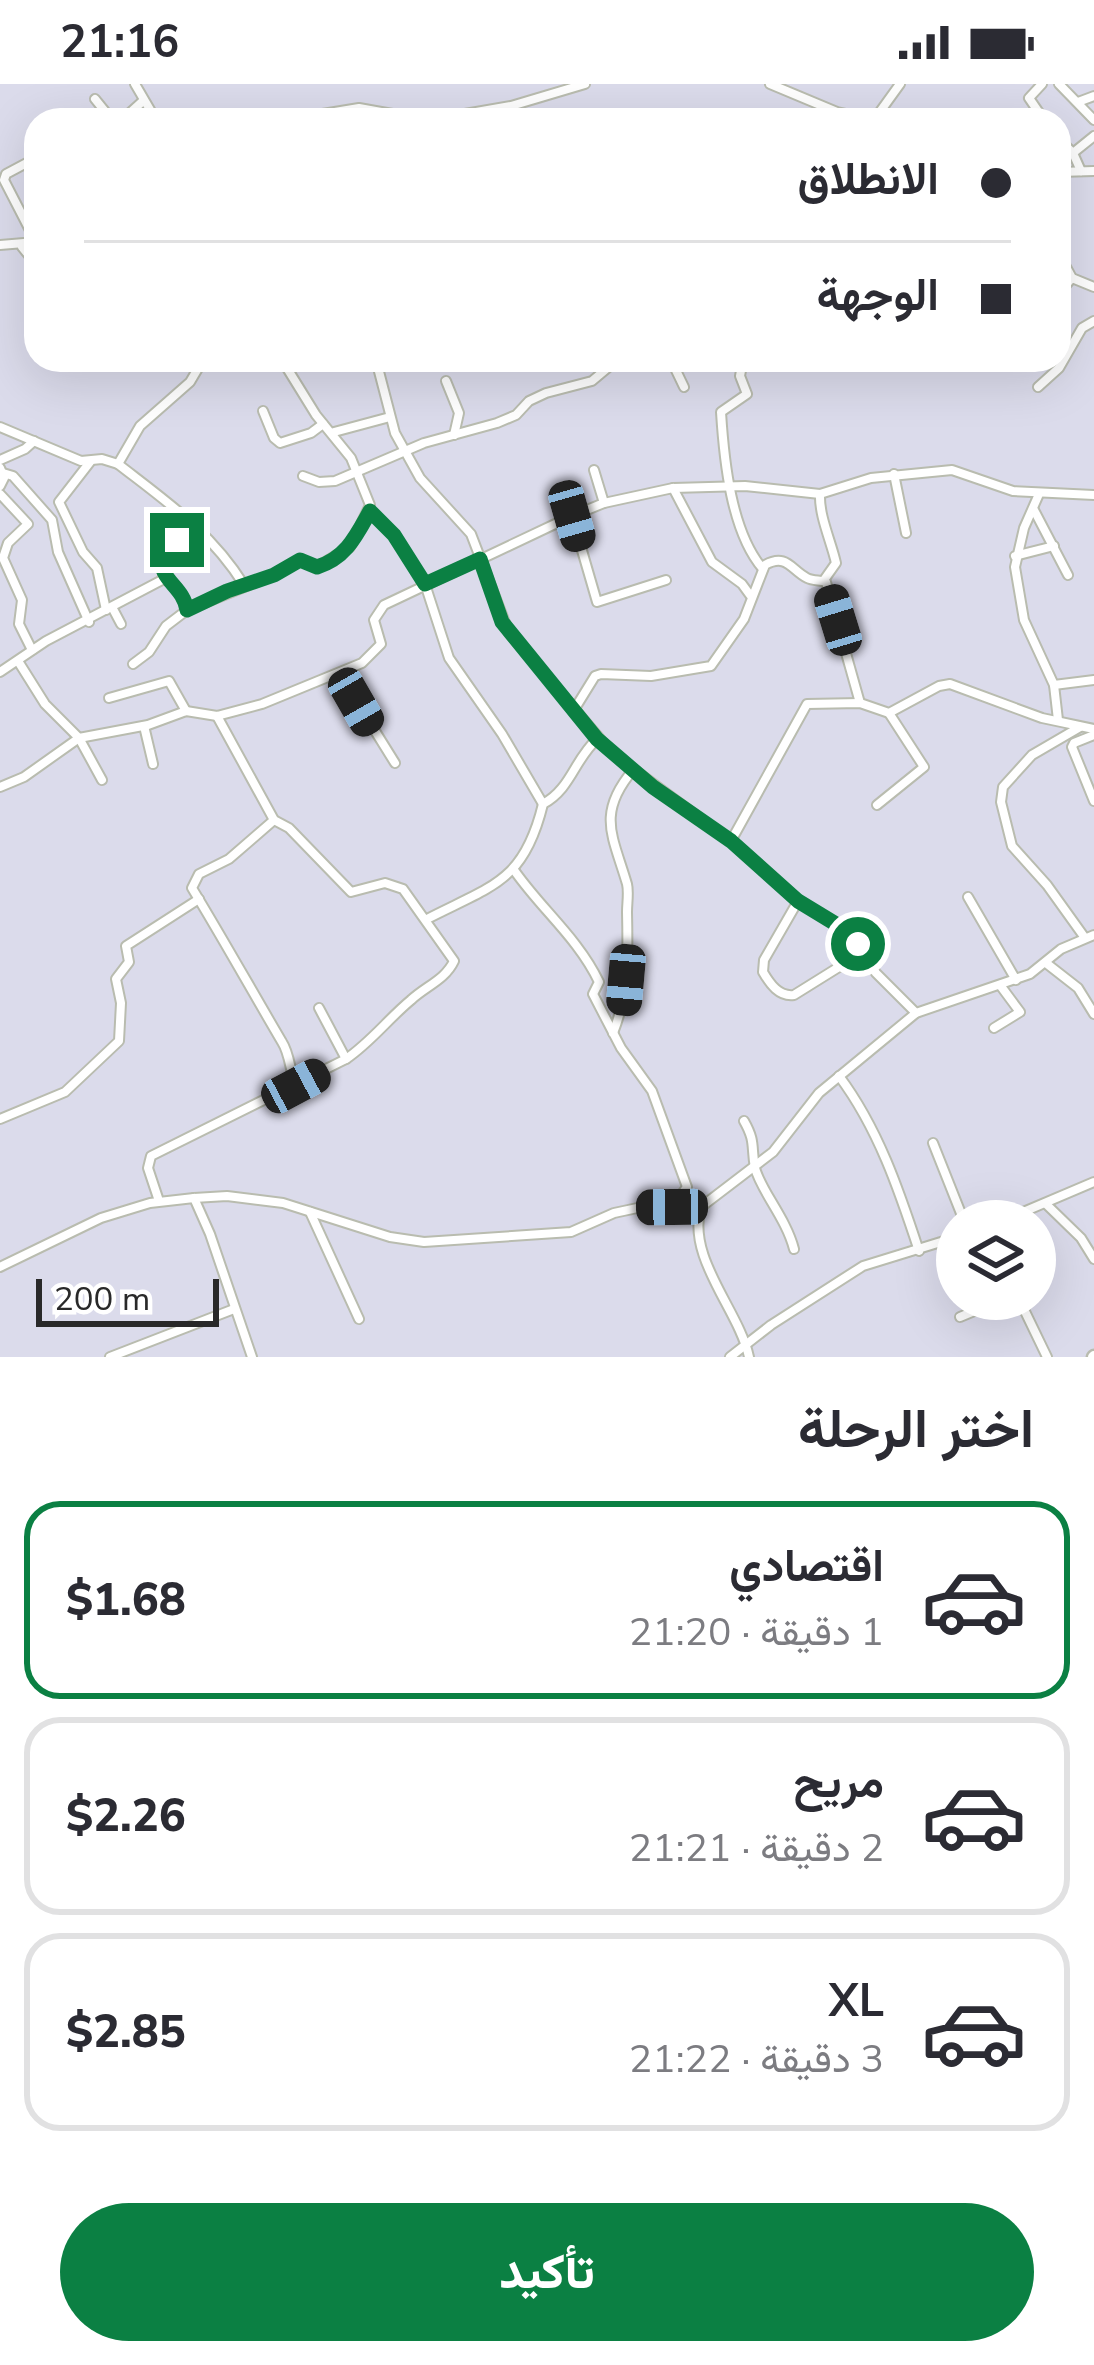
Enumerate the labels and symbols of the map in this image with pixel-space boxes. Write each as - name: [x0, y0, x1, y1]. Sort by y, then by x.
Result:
- car: [545, 476, 599, 556]
- route end: [150, 513, 204, 567]
- car: [810, 580, 866, 660]
- car: [322, 662, 390, 742]
- route start: [831, 917, 885, 971]
- car: [605, 943, 647, 1017]
- car: [256, 1053, 336, 1119]
- car: [636, 1188, 708, 1226]
- scale bar: [36, 1273, 219, 1326]

